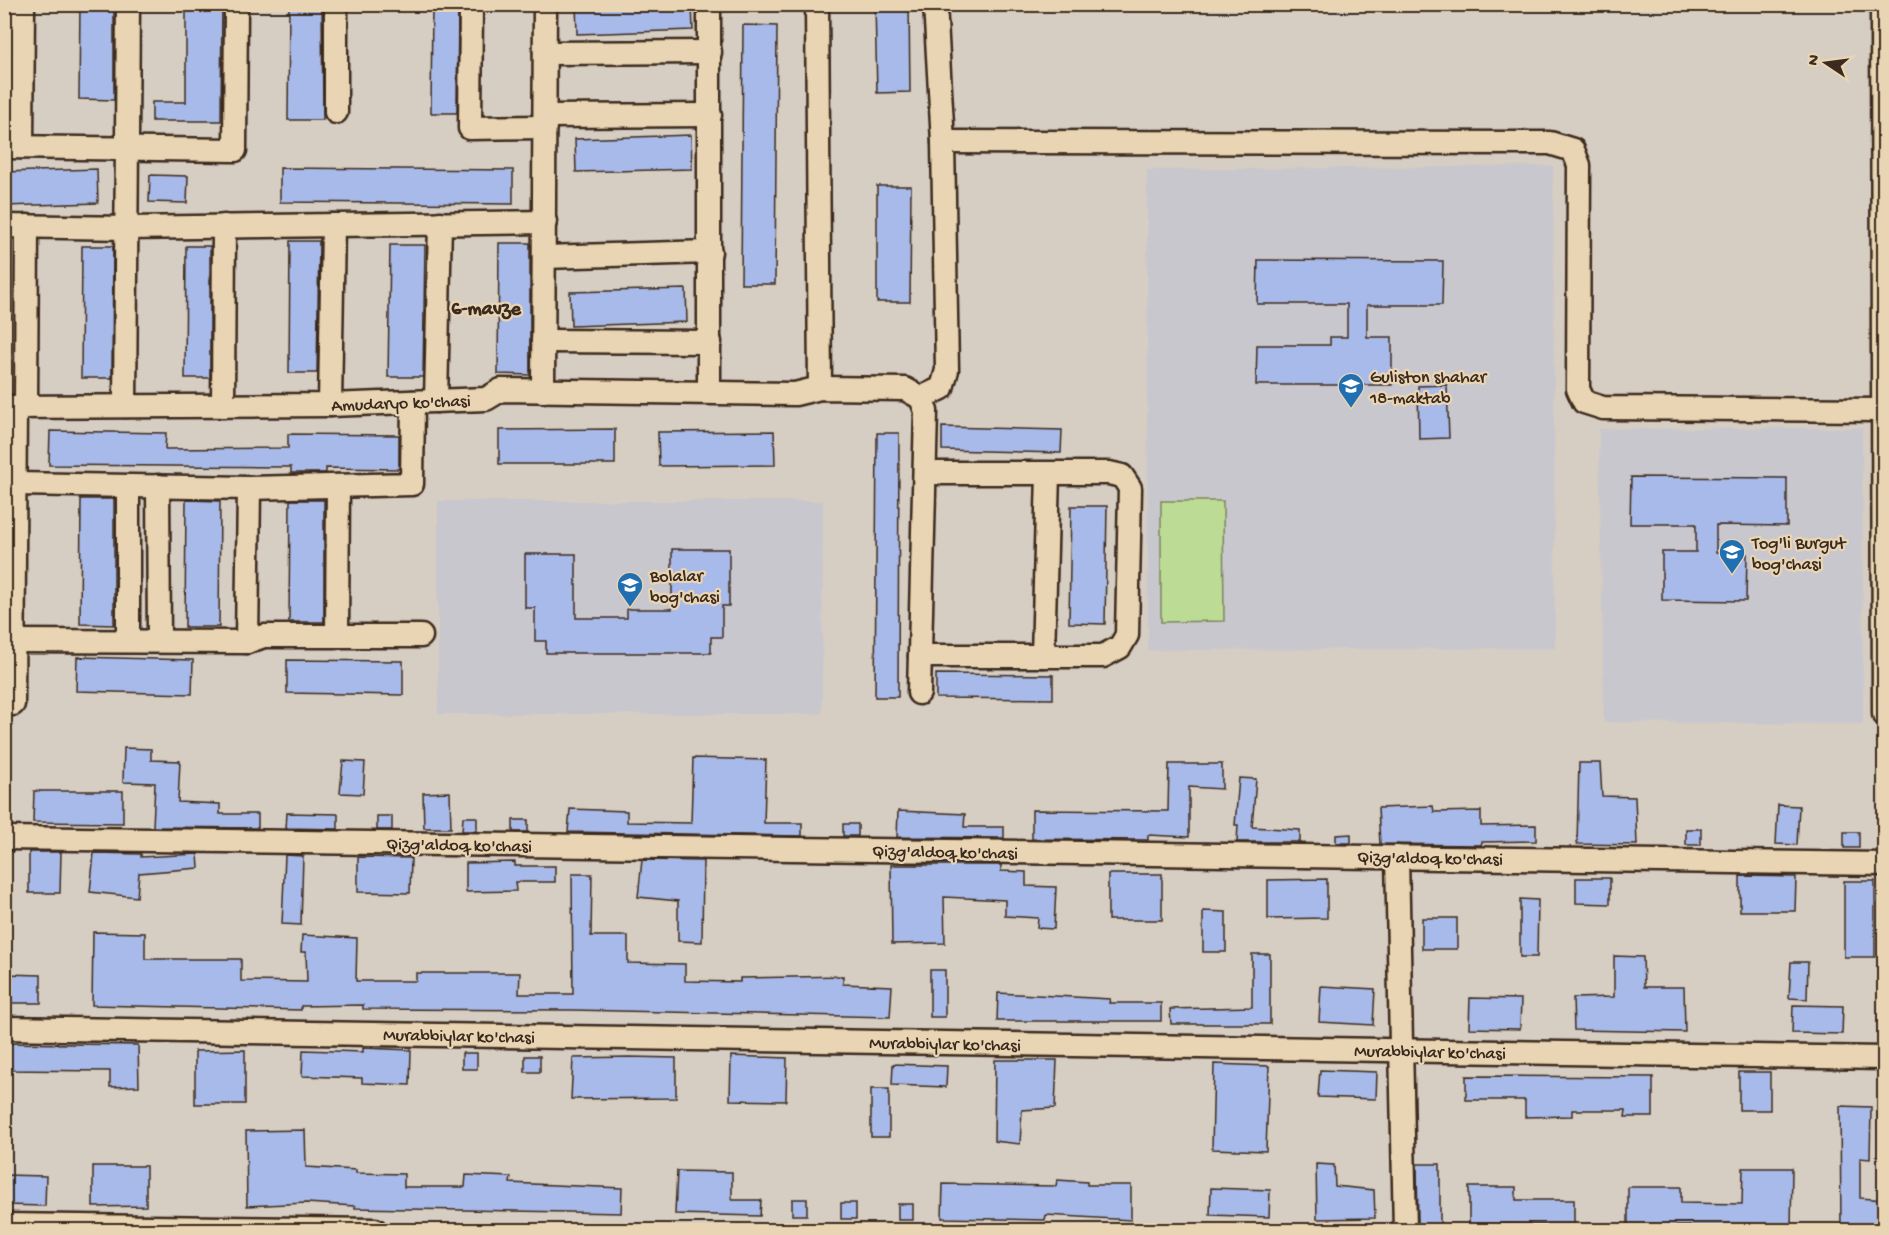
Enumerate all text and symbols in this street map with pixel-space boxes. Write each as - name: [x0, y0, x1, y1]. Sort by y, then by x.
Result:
- north arrow: [1796, 33, 1856, 93]
- text: N: [1804, 53, 1825, 68]
- district label: 6-mavze: [451, 299, 522, 322]
- place label: Guliston shahar 18-maktab: [1369, 368, 1488, 410]
- school or university icon: Guliston shahar 18-maktab: [1336, 371, 1366, 409]
- street label: Amudaryo ko'chasi: [331, 392, 471, 417]
- place label: Tog'li Burgut bog'chasi: [1751, 534, 1847, 576]
- school or university icon: Tog'li Burgut bog'chasi: [1717, 537, 1747, 575]
- place label: Bolalar bog'chasi: [649, 567, 720, 609]
- school or university icon: Bolalar bog'chasi: [615, 570, 645, 608]
- street label: Qizg'aldoq ko'chasi: [386, 835, 532, 858]
- street label: Qizg'aldoq ko'chasi: [872, 842, 1018, 865]
- street label: Qizg'aldoq ko'chasi: [1357, 848, 1503, 871]
- street label: Murabbiylar ko'chasi: [383, 1026, 535, 1049]
- street label: Murabbiylar ko'chasi: [869, 1034, 1021, 1057]
- street label: Murabbiylar ko'chasi: [1354, 1042, 1506, 1065]

